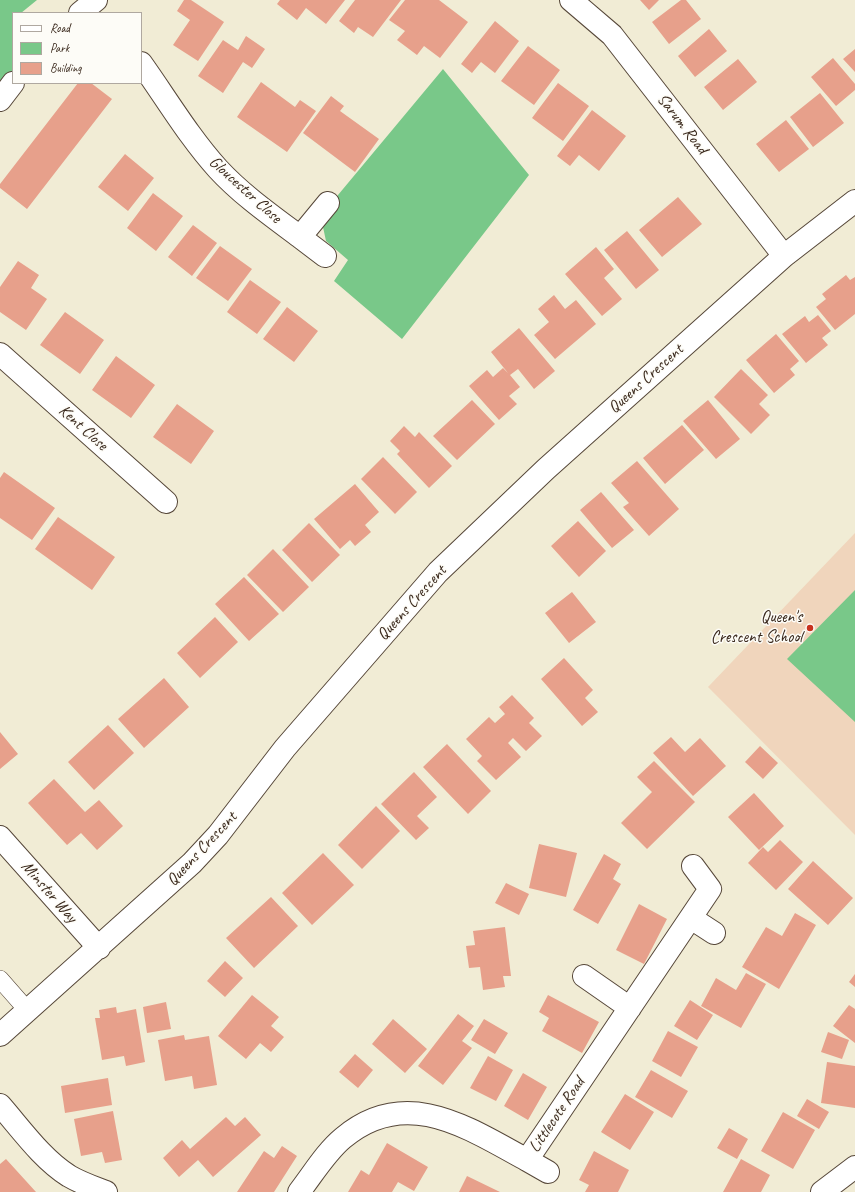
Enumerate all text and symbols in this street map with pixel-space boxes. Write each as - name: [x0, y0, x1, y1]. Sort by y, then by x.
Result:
- legend: [12, 12, 142, 84]
- text: Road: [50, 20, 70, 36]
- text: Park: [50, 40, 69, 56]
- text: Building: [50, 60, 82, 76]
- street label: Sarum Road: [652, 90, 712, 158]
- street label: Gloucester Close: [205, 152, 285, 228]
- street label: Queens Crescent: [604, 340, 688, 418]
- street label: Kent Close: [54, 401, 112, 455]
- street label: Queens Crescent: [373, 561, 451, 645]
- place label: Queen's Crescent School: [711, 608, 802, 648]
- marker: Queen's Crescent School: [805, 623, 815, 633]
- street label: Queens Crescent: [162, 808, 242, 890]
- street label: Minster Way: [17, 857, 81, 927]
- street label: Littlecote Road: [524, 1074, 590, 1156]

